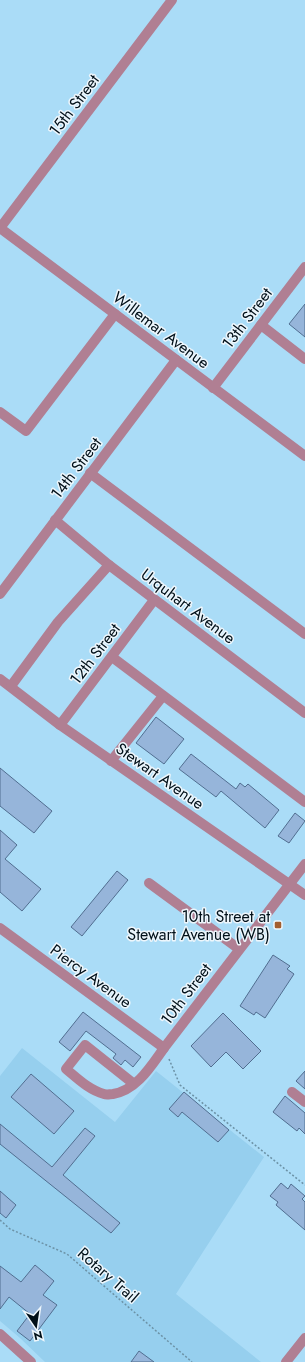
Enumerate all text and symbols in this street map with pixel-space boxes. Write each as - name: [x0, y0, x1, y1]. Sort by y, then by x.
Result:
- street label: 15th Street: [43, 69, 105, 140]
- street label: 13th Street: [216, 283, 278, 353]
- street label: Willemar Avenue: [108, 286, 214, 374]
- street label: 14th Street: [45, 432, 107, 504]
- street label: Urquhart Avenue: [136, 563, 240, 649]
- street label: 12th Street: [64, 618, 126, 689]
- street label: Stewart Avenue: [111, 737, 209, 815]
- place label: 10th Street at Stewart Avenue (WB): [127, 905, 270, 946]
- marker: 10th Street at Stewart Avenue (WB): [273, 920, 283, 930]
- street label: Piercy Avenue: [46, 939, 136, 1013]
- street label: 10th Street: [155, 958, 217, 1030]
- street label: Rotary Trail: [72, 1242, 144, 1308]
- north arrow: [16, 1306, 56, 1346]
- text: N: [32, 1327, 44, 1345]

